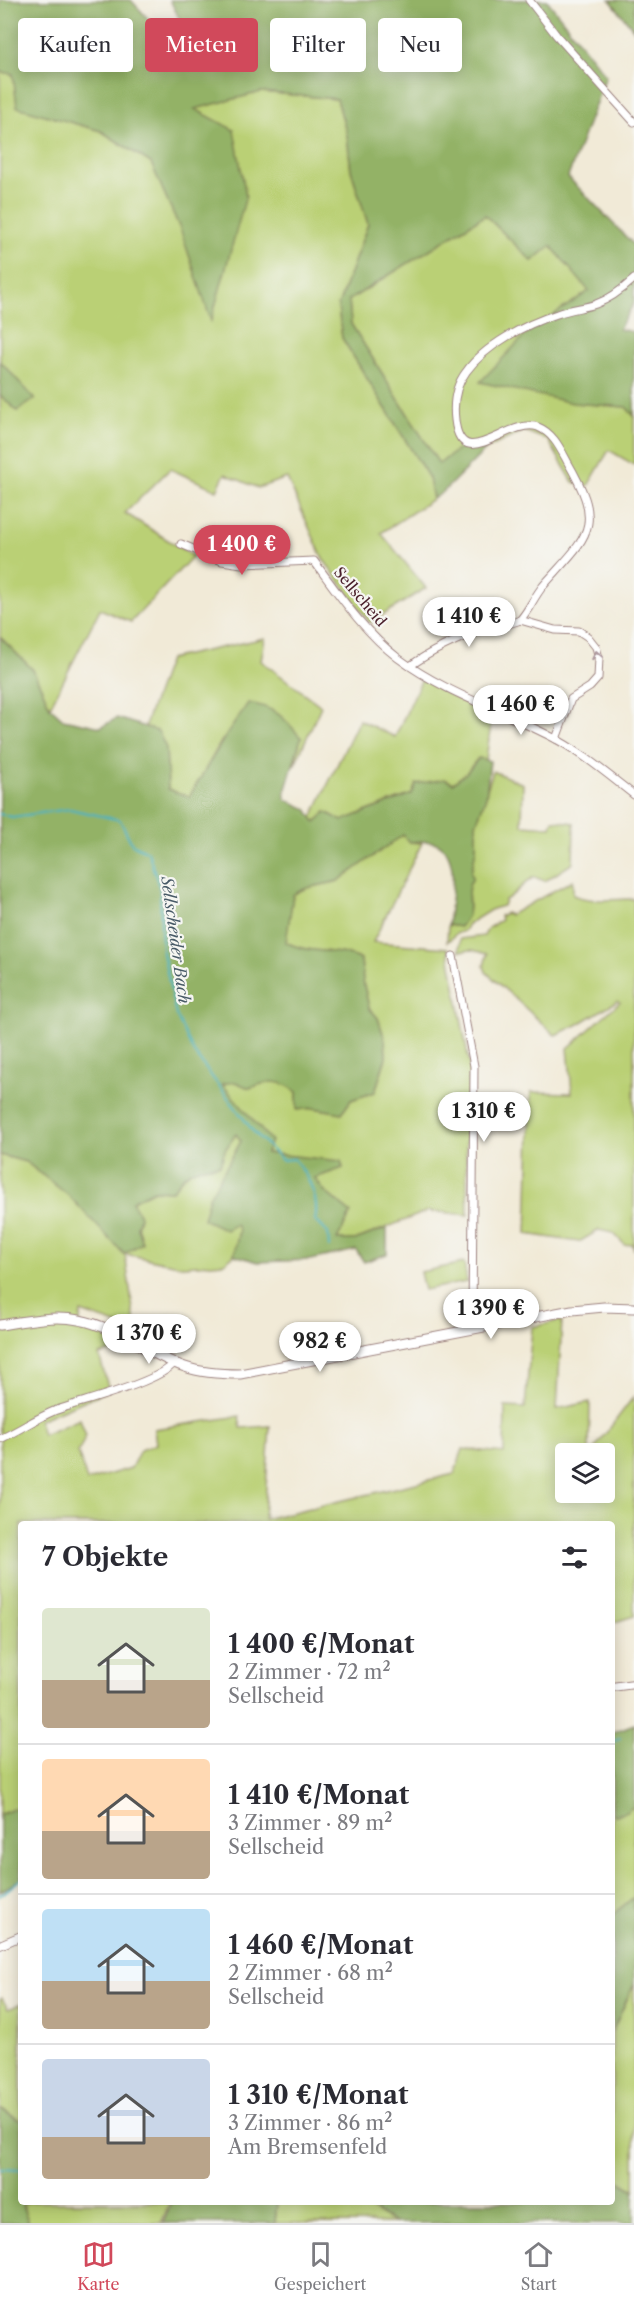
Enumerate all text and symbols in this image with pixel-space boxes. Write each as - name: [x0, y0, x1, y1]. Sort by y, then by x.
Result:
- chip: Kaufen: [18, 18, 133, 72]
- chip: Mieten: [145, 18, 258, 72]
- chip: Filter: [270, 18, 366, 72]
- chip: Neu: [378, 18, 462, 72]
- pin: 1 400 €: [187, 525, 297, 576]
- text: 1 400 €: [207, 532, 277, 556]
- street label: Sellscheid: [330, 563, 391, 630]
- pin: 1 410 €: [414, 597, 524, 648]
- text: 1 410 €: [436, 604, 502, 628]
- one-way arrow: [591, 650, 604, 660]
- pin: 1 460 €: [466, 685, 576, 736]
- text: 1 460 €: [487, 692, 555, 716]
- water label: Sellscheider Bach: [157, 874, 195, 1005]
- pin: 1 310 €: [429, 1092, 539, 1143]
- text: 1 310 €: [452, 1099, 516, 1123]
- pin: 1 390 €: [436, 1289, 546, 1340]
- text: 1 390 €: [457, 1296, 525, 1320]
- pin: 1 370 €: [94, 1314, 204, 1365]
- text: 1 370 €: [116, 1321, 182, 1345]
- pin: 982 €: [278, 1322, 362, 1373]
- text: 982 €: [293, 1329, 347, 1353]
- map controls: [555, 1443, 615, 1503]
- button: layers: [555, 1443, 615, 1503]
- text: 7 Objekte: [42, 1541, 168, 1573]
- icon: filters: [558, 1541, 591, 1574]
- text: 1 400 €/Monat: [228, 1628, 414, 1660]
- icon: home: [90, 1632, 162, 1704]
- text: 2 Zimmer · 72 m²: [228, 1660, 391, 1684]
- text: Sellscheid: [228, 1684, 324, 1708]
- text: 1 410 €/Monat: [228, 1779, 409, 1811]
- icon: home: [90, 1783, 162, 1855]
- text: 3 Zimmer · 89 m²: [228, 1811, 392, 1835]
- text: Sellscheid: [228, 1835, 324, 1859]
- text: 1 460 €/Monat: [228, 1929, 413, 1961]
- icon: home: [90, 1933, 162, 2005]
- text: 2 Zimmer · 68 m²: [228, 1961, 393, 1985]
- text: Sellscheid: [228, 1985, 324, 2009]
- text: 1 310 €/Monat: [228, 2079, 409, 2111]
- icon: home: [90, 2083, 162, 2155]
- text: 3 Zimmer · 86 m²: [228, 2111, 392, 2135]
- text: Am Bremsenfeld: [228, 2135, 387, 2159]
- tab: Karte: [77, 2238, 119, 2294]
- tab: Gespeichert: [274, 2238, 366, 2294]
- tab: Start: [521, 2238, 557, 2294]

